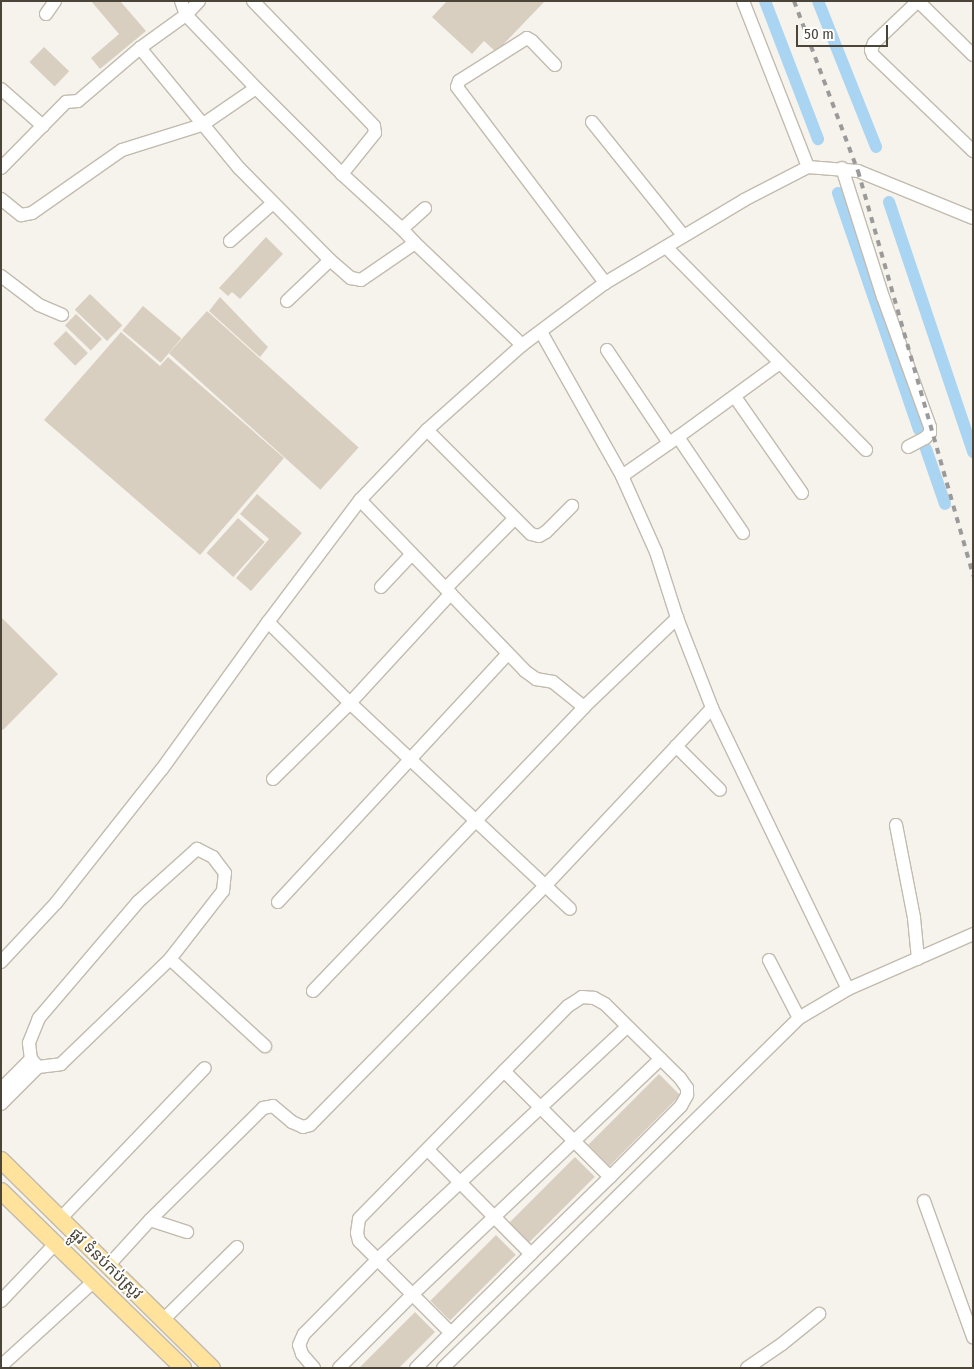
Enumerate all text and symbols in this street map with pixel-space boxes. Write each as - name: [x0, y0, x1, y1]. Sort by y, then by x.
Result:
- scale bar: [799, 15, 892, 47]
- text: 50 m: [804, 25, 834, 43]
- street label: ផ្លូវ ទំនប់កប់ស្រូវ: [66, 1224, 146, 1304]

